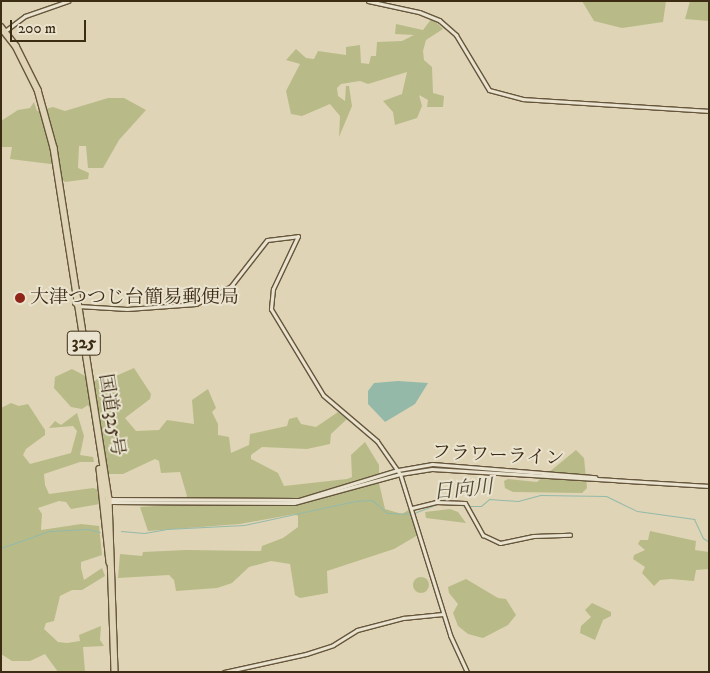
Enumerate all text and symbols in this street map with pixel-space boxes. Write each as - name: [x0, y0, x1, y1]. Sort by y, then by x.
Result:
- scale bar: [12, 10, 89, 42]
- text: 200 m: [18, 19, 56, 38]
- place label: 大津つつじ台簡易郵便局: [30, 287, 239, 309]
- marker: 大津つつじ台簡易郵便局: [14, 292, 26, 304]
- road number: 325: [66, 328, 102, 358]
- street label: 国道325号: [93, 372, 129, 458]
- street label: フラワーライン: [431, 441, 565, 471]
- water label: 日向川: [432, 475, 494, 505]

